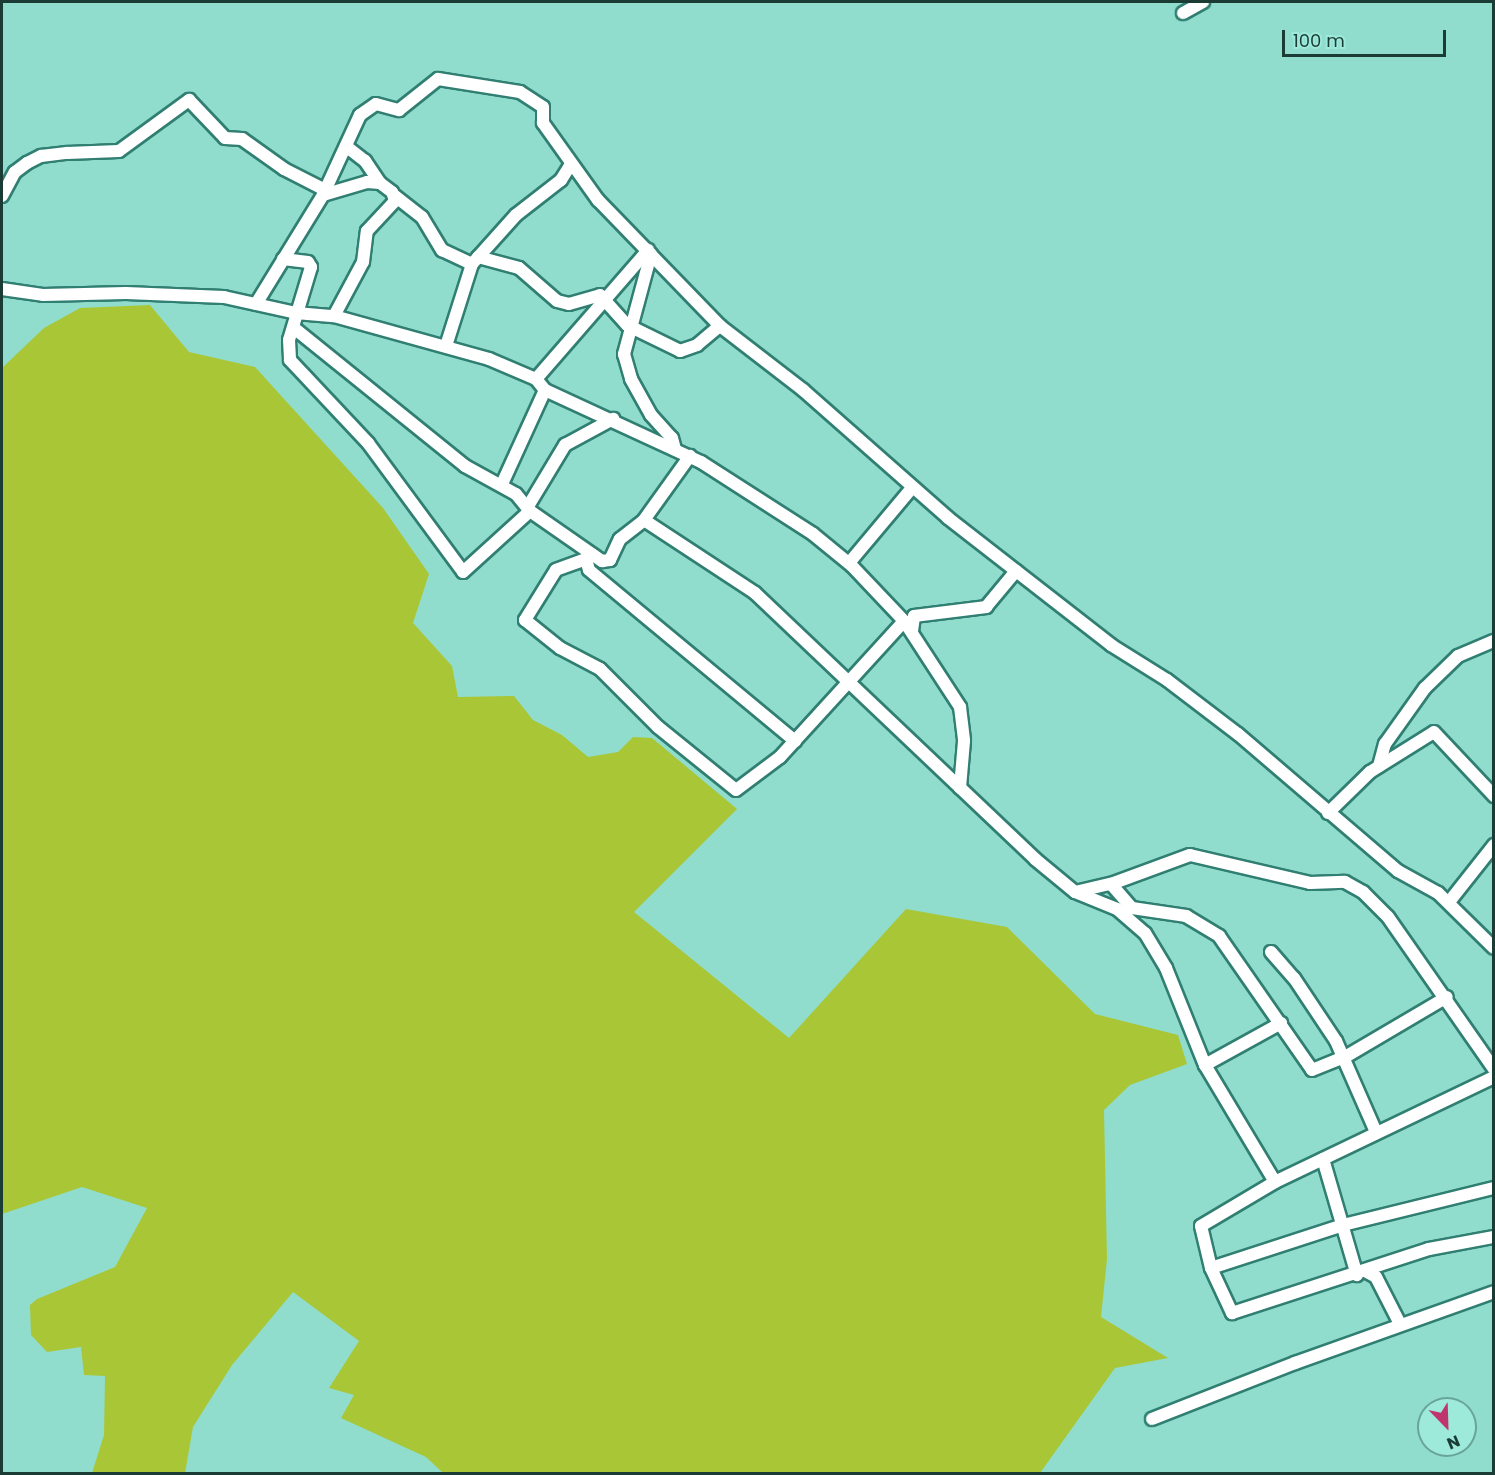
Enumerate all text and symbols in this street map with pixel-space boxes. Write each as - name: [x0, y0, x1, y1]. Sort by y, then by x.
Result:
- scale bar: [1285, 18, 1448, 56]
- text: 100 m: [1293, 28, 1345, 53]
- north arrow: [1417, 1397, 1477, 1457]
- text: N: [1443, 1429, 1463, 1455]

